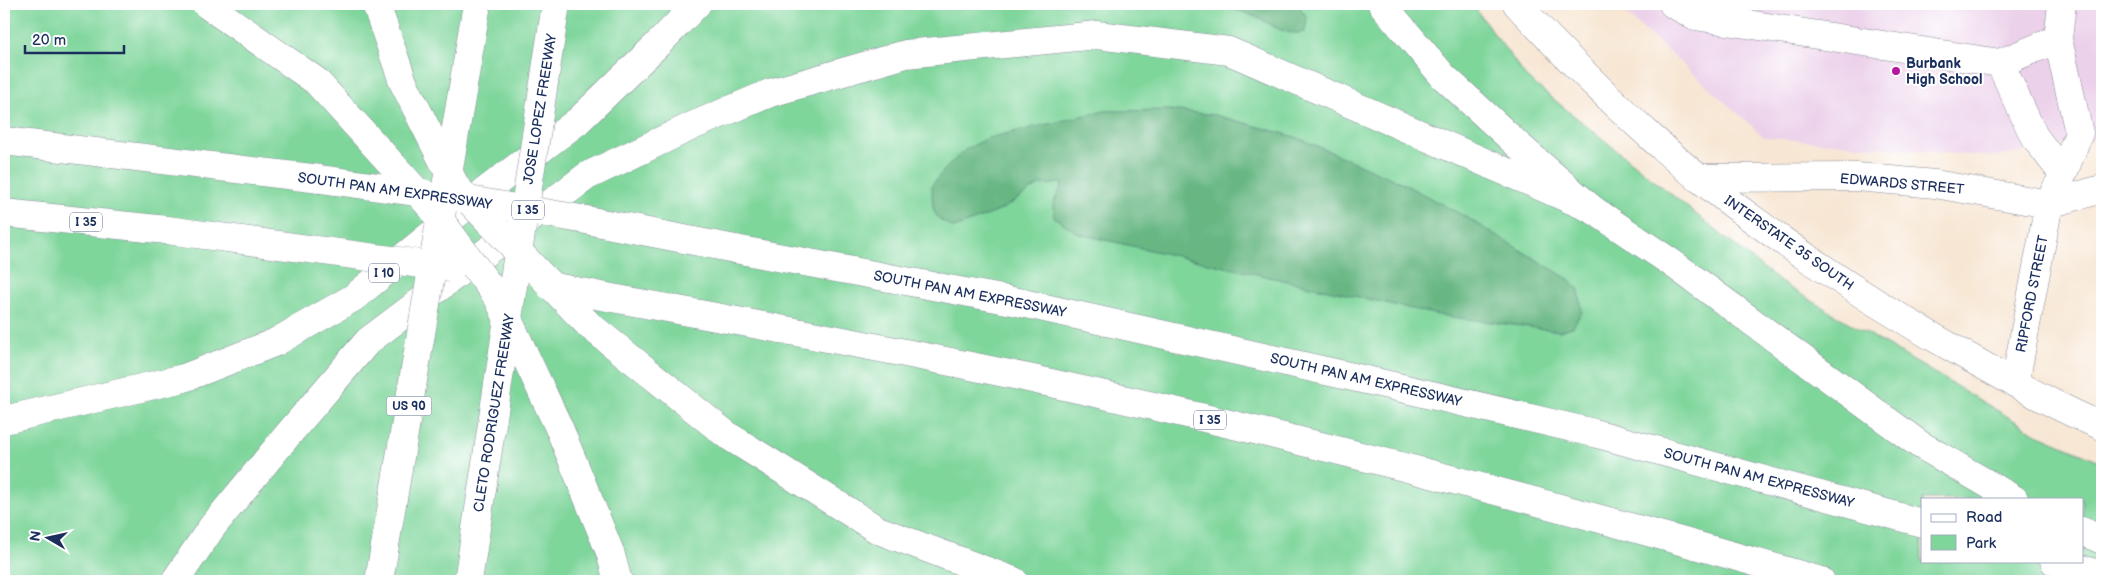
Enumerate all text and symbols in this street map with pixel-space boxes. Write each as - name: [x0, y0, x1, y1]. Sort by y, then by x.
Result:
- scale bar: [25, 22, 124, 54]
- text: 20 m: [32, 31, 66, 50]
- street label: JOSE LOPEZ FREEWAY: [520, 32, 560, 185]
- place label: Burbank High School: [1906, 55, 1982, 88]
- marker: Burbank High School: [1890, 65, 1902, 77]
- street label: SOUTH PAN AM EXPRESSWAY: [297, 169, 494, 213]
- street label: EDWARDS STREET: [1839, 170, 1965, 198]
- street label: INTERSTATE 35 SOUTH: [1721, 192, 1857, 294]
- road number: I 35: [512, 200, 544, 220]
- road number: I 35: [70, 212, 102, 232]
- street label: RIPFORD STREET: [2012, 233, 2052, 354]
- road number: I 10: [369, 264, 399, 282]
- street label: SOUTH PAN AM EXPRESSWAY: [872, 267, 1069, 321]
- street label: CLETO RODRIGUEZ FREEWAY: [470, 312, 518, 513]
- street label: SOUTH PAN AM EXPRESSWAY: [1269, 350, 1464, 411]
- road number: US 90: [386, 396, 432, 416]
- road number: I 35: [1194, 410, 1226, 430]
- street label: SOUTH PAN AM EXPRESSWAY: [1662, 444, 1857, 512]
- legend: [1921, 498, 2084, 562]
- text: Road: [1966, 508, 2002, 527]
- north arrow: [22, 512, 72, 562]
- text: N: [26, 530, 45, 543]
- text: Park: [1966, 534, 1997, 553]

